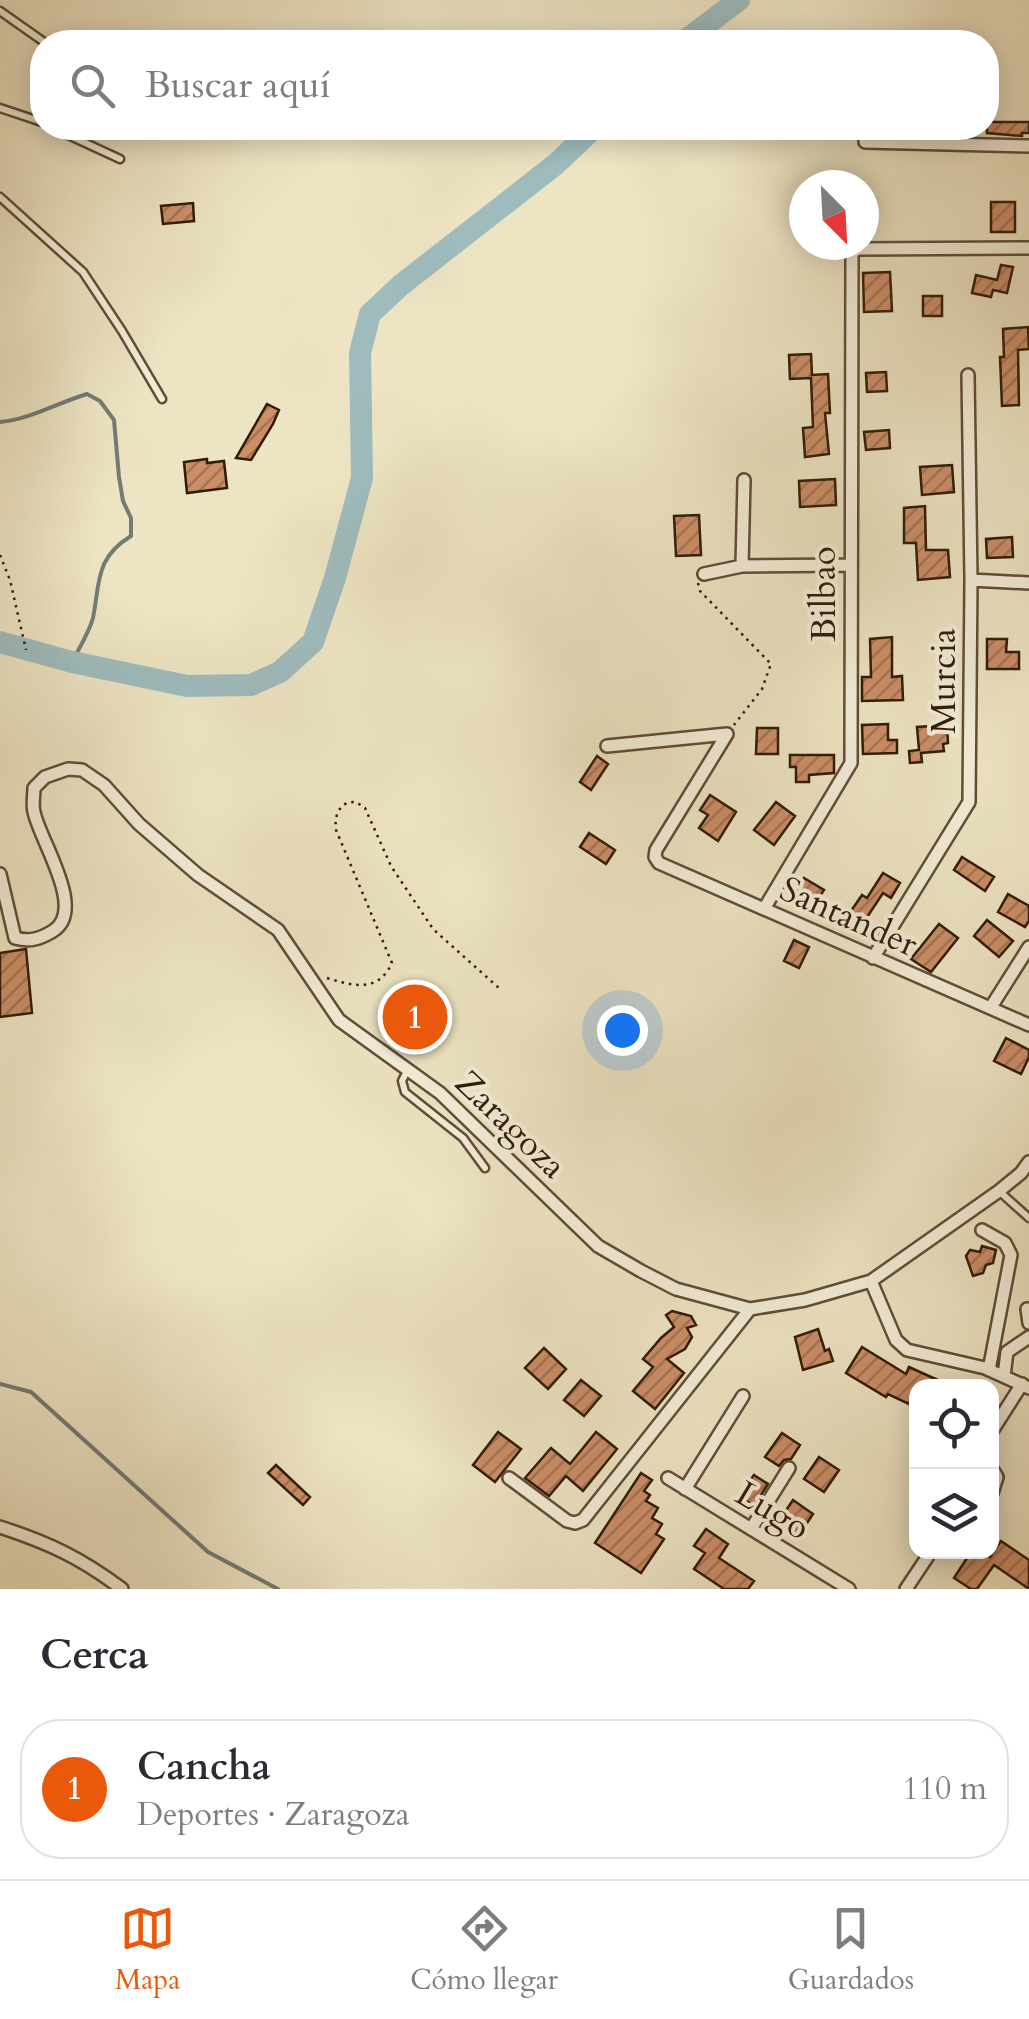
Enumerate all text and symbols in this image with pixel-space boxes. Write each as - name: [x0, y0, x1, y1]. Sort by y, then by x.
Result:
- search box: [30, 30, 999, 140]
- icon: search: [65, 58, 120, 113]
- text: Buscar aquí: [145, 59, 331, 111]
- north arrow: [789, 170, 879, 260]
- street label: Bilbao: [800, 546, 848, 642]
- street label: Murcia: [920, 628, 968, 734]
- street label: Santander: [772, 865, 925, 969]
- pin: 1: [382, 980, 448, 1054]
- your location: [597, 1005, 648, 1056]
- street label: Zaragoza: [444, 1060, 576, 1190]
- map controls: [909, 1379, 999, 1559]
- button: locate: [909, 1379, 999, 1469]
- button: layers: [909, 1469, 999, 1559]
- street label: Lugo: [726, 1470, 819, 1552]
- text: Cerca: [40, 1626, 149, 1683]
- text: Cancha: [137, 1741, 271, 1793]
- text: 1: [66, 1767, 83, 1811]
- text: 110 m: [902, 1767, 987, 1811]
- text: Deportes · Zaragoza: [137, 1793, 410, 1837]
- tab: Mapa: [115, 1901, 180, 1999]
- tab: Cómo llegar: [410, 1901, 558, 1999]
- tab: Guardados: [788, 1901, 914, 1999]

